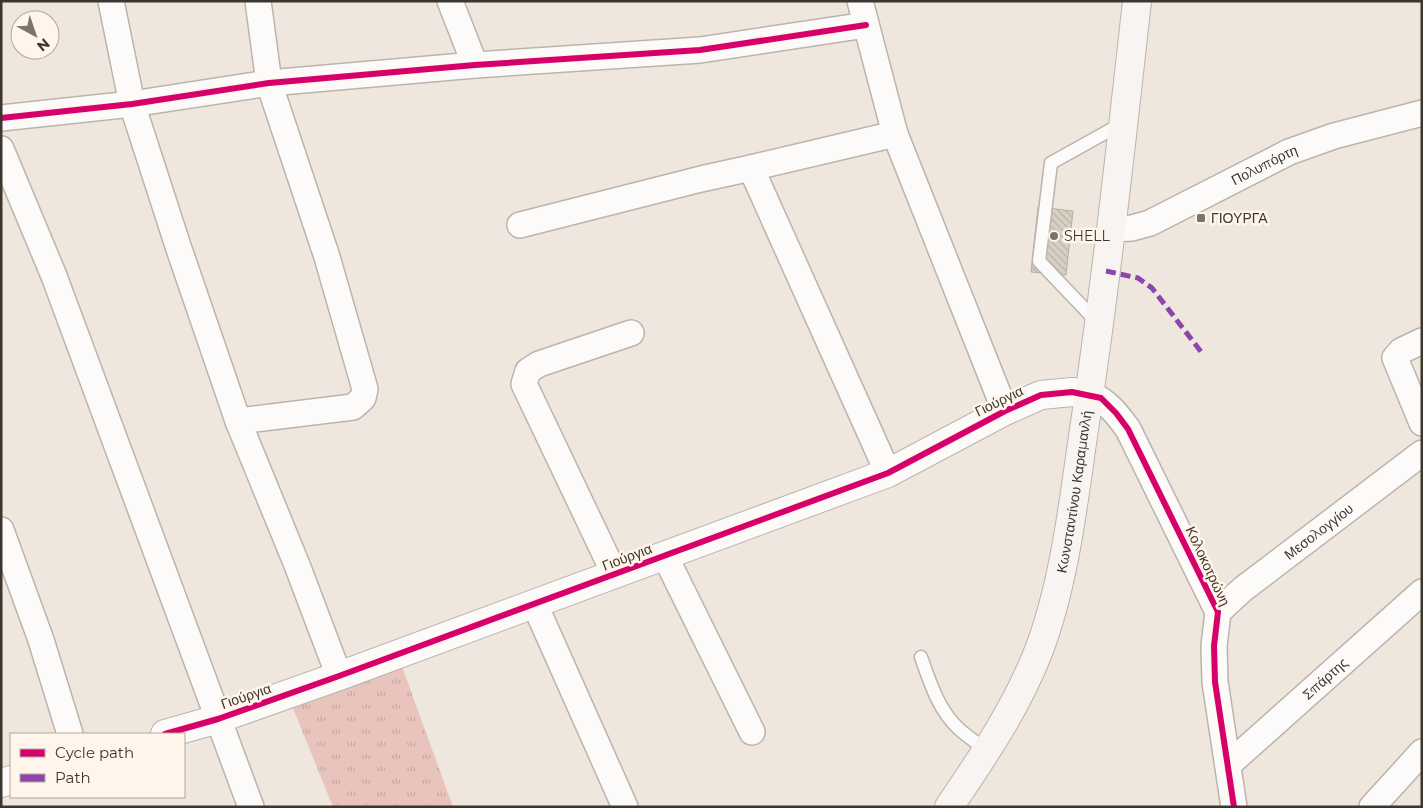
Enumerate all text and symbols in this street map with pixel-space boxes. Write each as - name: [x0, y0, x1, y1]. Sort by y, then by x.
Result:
- north arrow: [10, 10, 60, 60]
- text: N: [33, 34, 53, 55]
- street label: Πολυπόρτη: [1228, 141, 1300, 189]
- place label: ΓΙΟΥΡΓΑ: [1211, 209, 1268, 227]
- marker: ΓΙΟΥΡΓΑ: [1195, 212, 1207, 224]
- place label: SHELL: [1064, 227, 1111, 245]
- marker: SHELL: [1048, 230, 1060, 242]
- street label: Γιούργια: [972, 382, 1026, 420]
- street label: Κωνσταντίνου Καραμανλή: [1052, 409, 1096, 575]
- street label: Μεσολογγίου: [1280, 499, 1357, 564]
- street label: Κολοκοτρώνη: [1182, 523, 1234, 609]
- street label: Γιούργια: [600, 539, 654, 575]
- street label: Σπάρτης: [1299, 653, 1352, 703]
- street label: Γιούργια: [219, 679, 273, 713]
- legend: [10, 733, 185, 798]
- text: Cycle path: [55, 743, 134, 762]
- text: Path: [55, 768, 91, 787]

